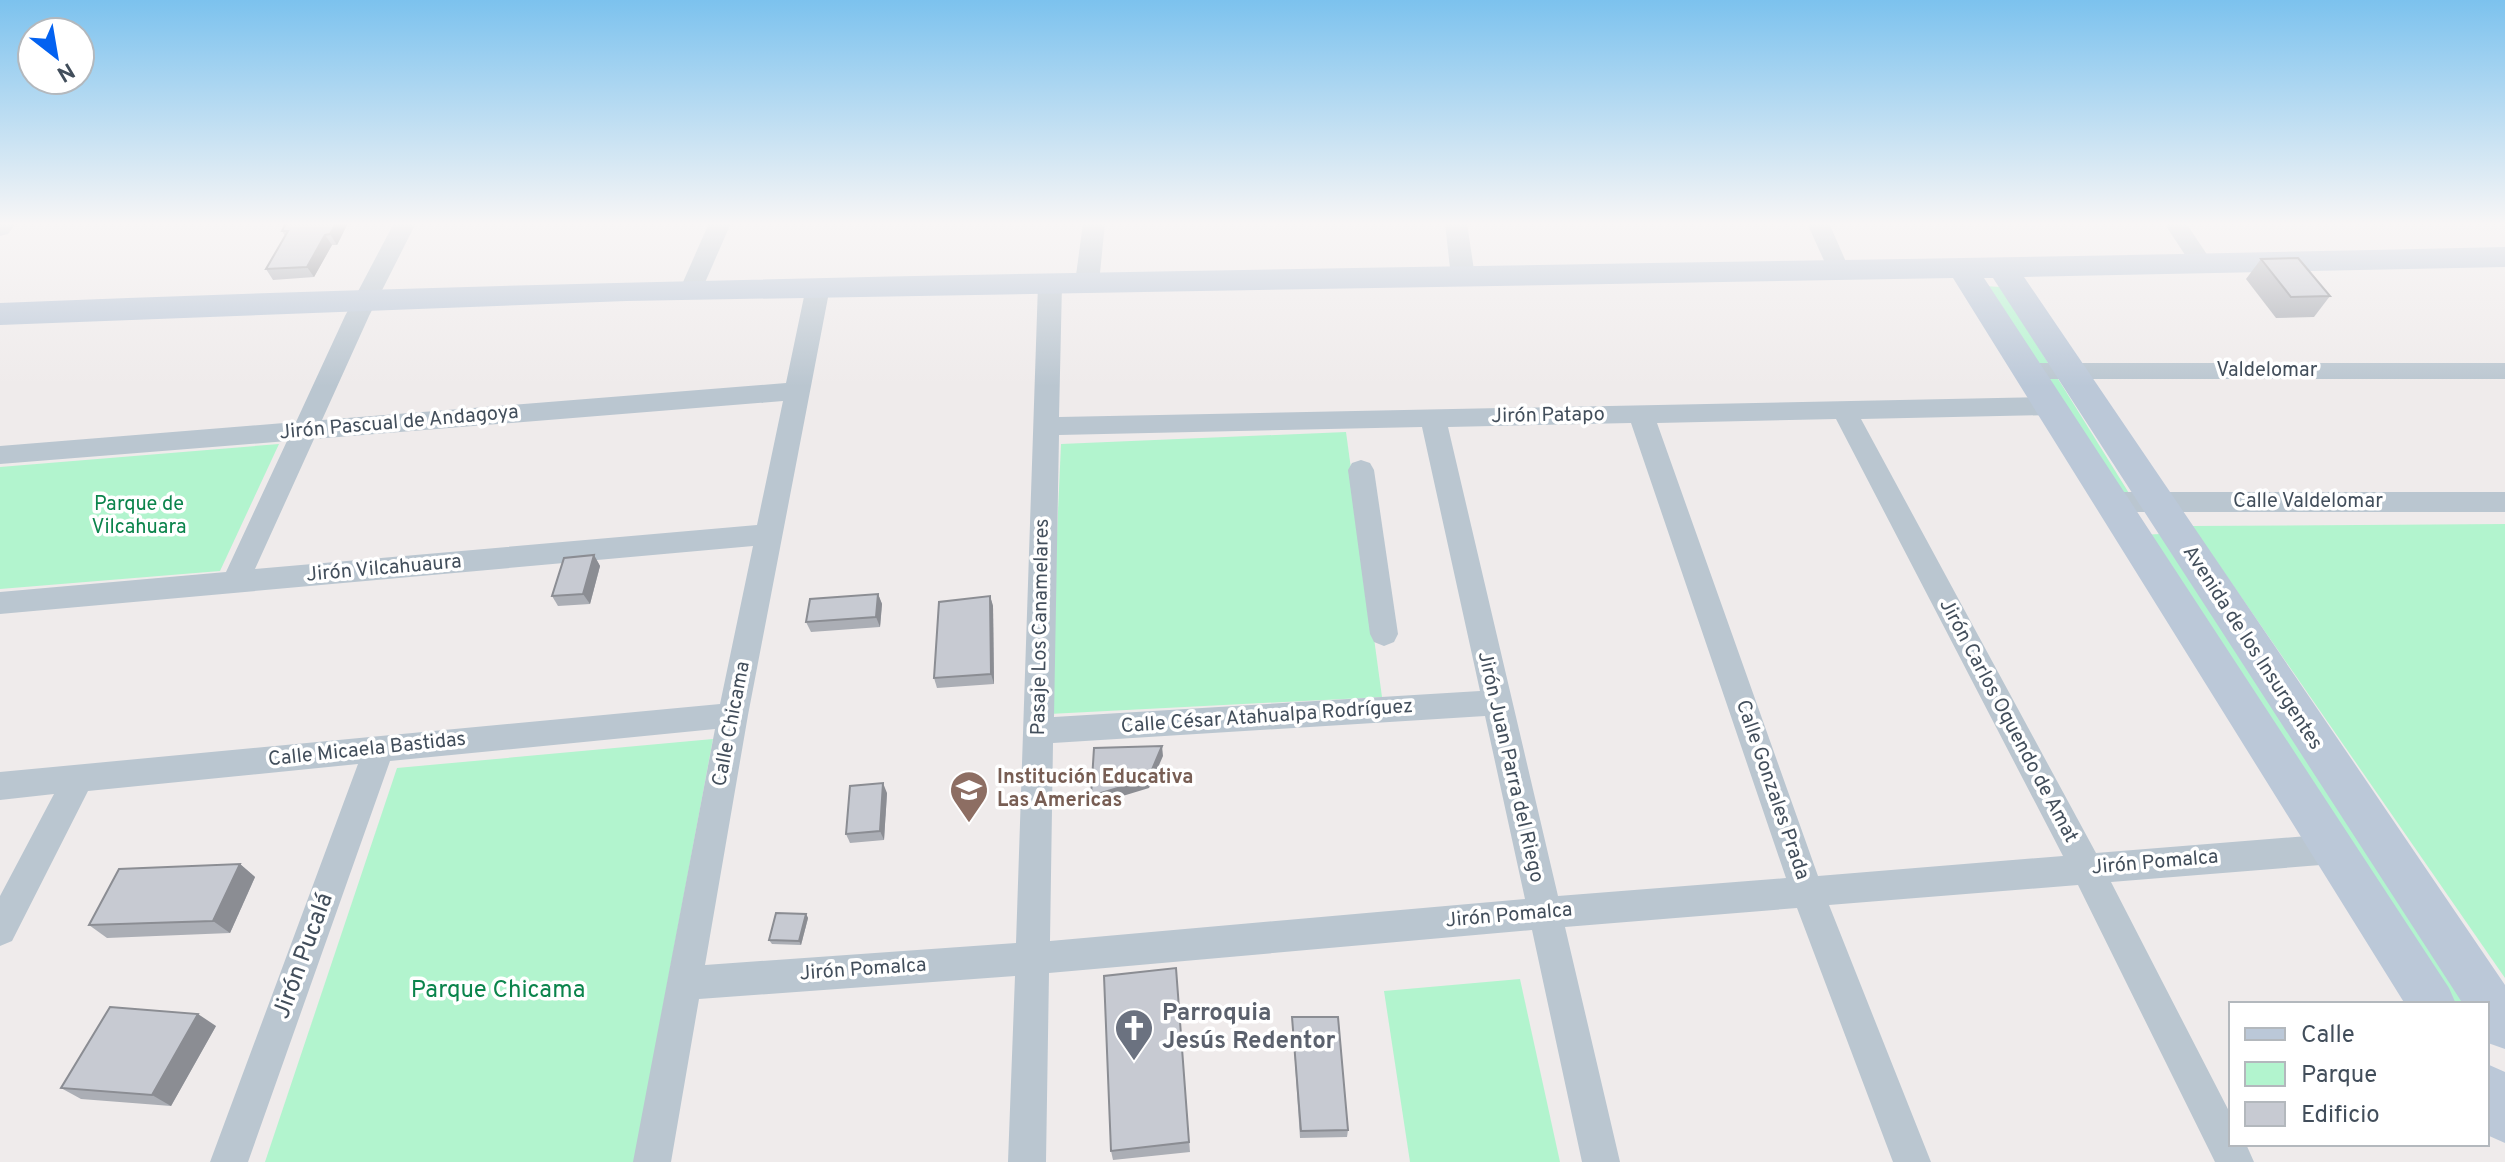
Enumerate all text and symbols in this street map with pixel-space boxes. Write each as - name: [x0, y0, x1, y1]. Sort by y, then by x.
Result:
- north arrow: [16, 16, 96, 96]
- text: N: [51, 55, 79, 87]
- street label: Valdelomar: [2216, 358, 2318, 384]
- street label: Jirón Pascual de Andagoya: [278, 400, 520, 446]
- street label: Jirón Patapo: [1491, 402, 1605, 430]
- street label: Calle Valdelomar: [2233, 489, 2383, 515]
- park label: Parque de Vilcahuara: [91, 492, 187, 541]
- street label: Pasaje Los Canamelares: [1026, 518, 1056, 736]
- street label: Avenida de los Insurgentes: [2176, 541, 2328, 755]
- street label: Jirón Vilcahuaura: [305, 549, 463, 589]
- street label: Jirón Carlos Oquendo de Amat: [1932, 594, 2084, 848]
- street label: Jirón Juan Parra del Riego: [1471, 649, 1549, 885]
- street label: Calle Chicama: [707, 659, 757, 789]
- street label: Calle César Atahualpa Rodríguez: [1120, 694, 1414, 740]
- street label: Calle Gonzales Prada: [1729, 697, 1815, 883]
- street label: Calle Micaela Bastidas: [267, 727, 467, 773]
- place label: Institución Educativa Las Americas: [997, 765, 1193, 814]
- school or university icon: Institución Educativa Las Americas: [948, 769, 990, 824]
- street label: Jirón Pomalca: [2090, 845, 2220, 881]
- street label: Jirón Pucalá: [267, 889, 341, 1023]
- street label: Jirón Pomalca: [1444, 898, 1574, 934]
- street label: Jirón Pomalca: [799, 953, 927, 987]
- park label: Parque Chicama: [411, 976, 585, 1006]
- place label: Parroquia Jesús Redentor: [1162, 999, 1336, 1057]
- legend: [2229, 1002, 2489, 1146]
- church icon: Parroquia Jesús Redentor: [1113, 1007, 1155, 1062]
- text: Calle: [2301, 1021, 2355, 1051]
- text: Parque: [2301, 1061, 2377, 1091]
- text: Edificio: [2301, 1101, 2380, 1131]

